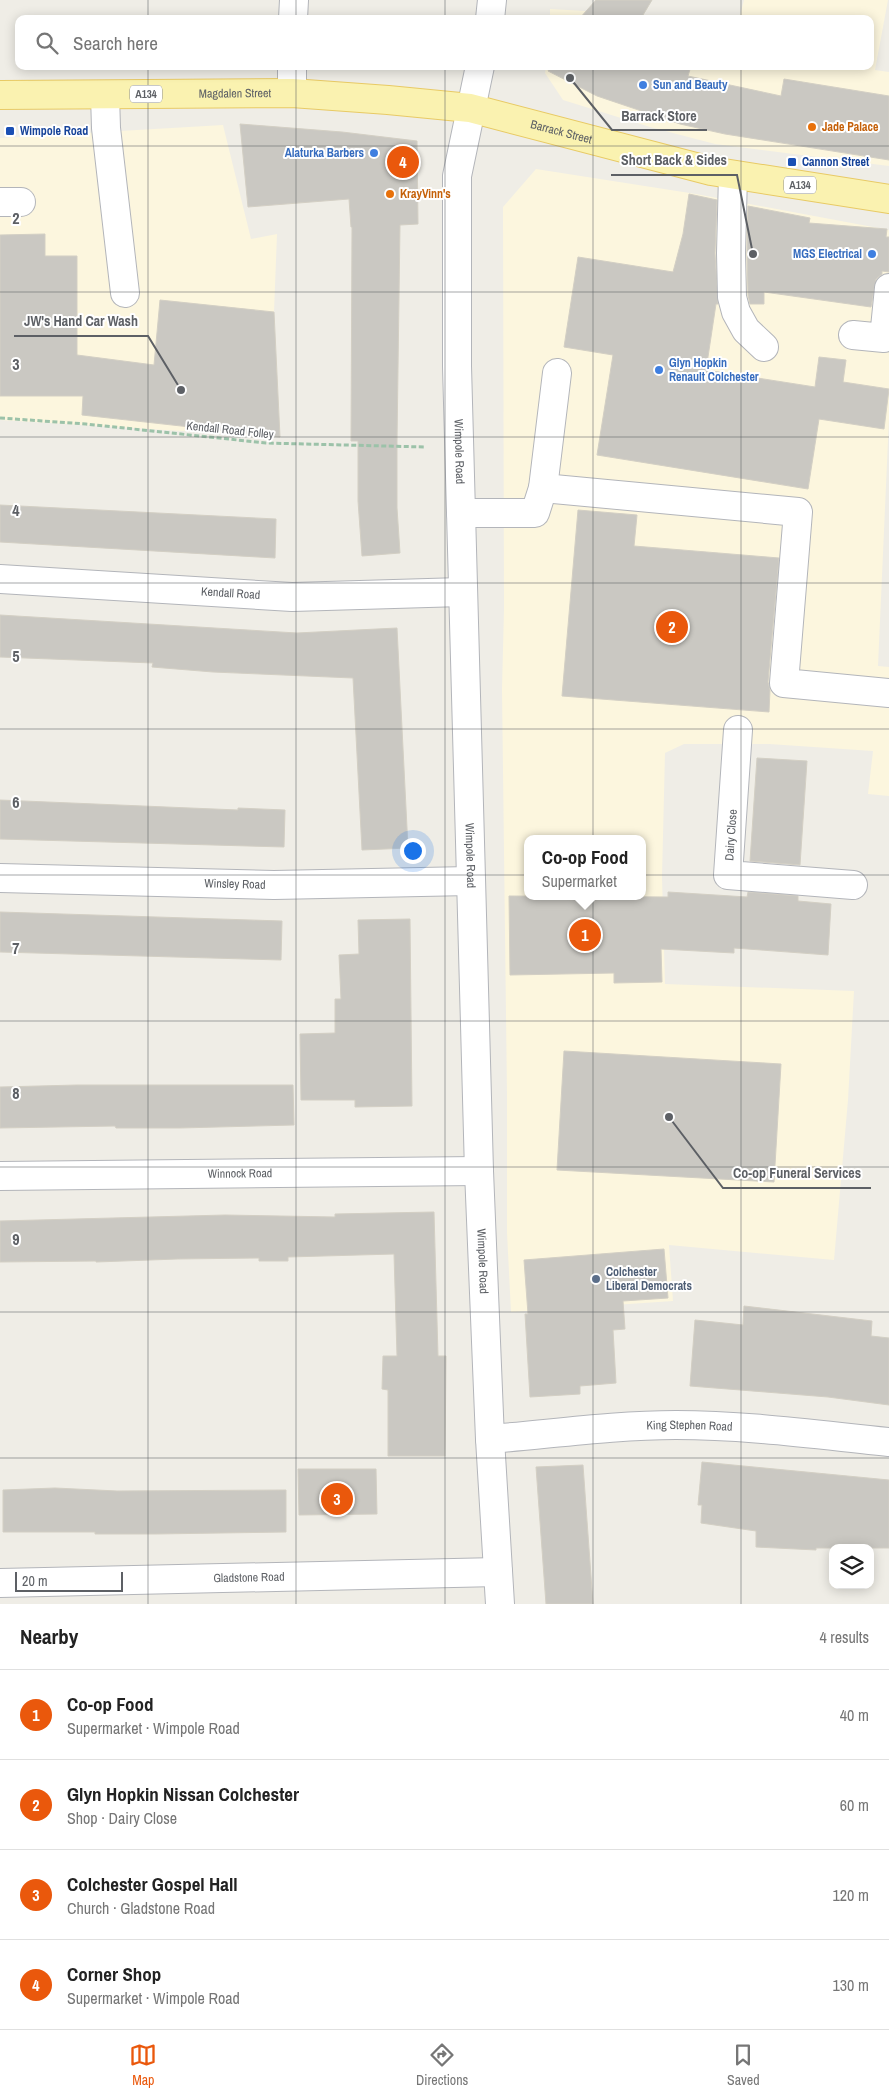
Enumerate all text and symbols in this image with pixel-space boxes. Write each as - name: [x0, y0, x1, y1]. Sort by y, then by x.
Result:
- search box: [15, 15, 874, 70]
- icon: search: [33, 29, 61, 57]
- text: Search here: [73, 30, 158, 56]
- place label: Sun and Beauty: [653, 77, 728, 93]
- marker: Sun and Beauty: [637, 79, 649, 91]
- street label: Magdalen Street: [199, 85, 271, 102]
- road number: A134: [130, 86, 162, 102]
- callout: Barrack Store: [612, 101, 707, 130]
- text: Barrack Store: [621, 107, 697, 125]
- street label: Barrack Street: [529, 116, 594, 148]
- place label: Jade Palace: [822, 119, 879, 135]
- marker: Jade Palace: [806, 121, 818, 133]
- place label: Wimpole Road: [20, 123, 88, 139]
- marker: Wimpole Road: [4, 125, 16, 137]
- pin: 4: [387, 143, 419, 181]
- place label: Alaturka Barbers: [285, 145, 365, 161]
- callout: Short Back & Sides: [611, 146, 737, 175]
- marker: Alaturka Barbers: [368, 147, 380, 159]
- text: Short Back & Sides: [621, 151, 727, 169]
- place label: Cannon Street: [802, 154, 870, 170]
- marker: Cannon Street: [786, 156, 798, 168]
- road number: A134: [784, 176, 816, 194]
- place label: KrayVinn's: [400, 186, 451, 202]
- marker: KrayVinn's: [384, 188, 396, 200]
- text: 2: [12, 207, 20, 229]
- place label: MGS Electrical: [793, 246, 862, 262]
- marker: MGS Electrical: [866, 248, 878, 260]
- callout: JW's Hand Car Wash: [14, 307, 148, 336]
- text: JW's Hand Car Wash: [24, 312, 138, 330]
- text: 3: [12, 353, 20, 375]
- place label: Glyn Hopkin Renault Colchester: [669, 355, 759, 385]
- marker: Glyn Hopkin Renault Colchester: [653, 364, 665, 376]
- street label: Kendall Road Folley: [186, 417, 274, 443]
- street label: Wimpole Road: [450, 419, 468, 484]
- text: 4: [12, 499, 20, 521]
- street label: Kendall Road: [201, 583, 261, 603]
- pin: 2: [656, 608, 688, 646]
- text: 5: [12, 645, 20, 667]
- text: 6: [12, 791, 20, 813]
- street label: Dairy Close: [721, 809, 741, 861]
- street label: Wimpole Road: [461, 823, 479, 888]
- popup: [524, 835, 646, 900]
- your location: [400, 838, 426, 864]
- text: Co-op Food: [542, 844, 628, 870]
- text: Supermarket: [542, 870, 617, 892]
- street label: Winsley Road: [204, 875, 266, 893]
- pin: 1: [569, 916, 601, 954]
- text: 7: [12, 937, 20, 959]
- text: 8: [12, 1082, 20, 1104]
- callout: Co-op Funeral Services: [723, 1159, 871, 1188]
- text: Co-op Funeral Services: [733, 1164, 861, 1182]
- street label: Winnock Road: [208, 1165, 272, 1182]
- text: 9: [12, 1228, 20, 1250]
- street label: Wimpole Road: [473, 1228, 492, 1294]
- place label: Colchester Liberal Democrats: [606, 1264, 692, 1294]
- marker: Colchester Liberal Democrats: [590, 1273, 602, 1285]
- street label: King Stephen Road: [646, 1417, 733, 1435]
- pin: 3: [321, 1480, 353, 1518]
- map controls: [829, 1544, 874, 1589]
- button: layers: [829, 1544, 874, 1589]
- scale bar: [15, 1569, 122, 1592]
- street label: Gladstone Road: [213, 1569, 285, 1586]
- text: 20 m: [22, 1572, 48, 1590]
- text: Nearby: [20, 1622, 78, 1651]
- text: 4 results: [819, 1626, 869, 1648]
- text: Co-op Food: [67, 1691, 154, 1717]
- text: 1: [32, 1704, 40, 1726]
- text: 40 m: [840, 1704, 869, 1726]
- text: Supermarket · Wimpole Road: [67, 1717, 240, 1739]
- text: Glyn Hopkin Nissan Colchester: [67, 1781, 299, 1807]
- text: 2: [32, 1794, 40, 1816]
- text: 60 m: [840, 1794, 869, 1816]
- text: Shop · Dairy Close: [67, 1807, 177, 1829]
- text: Colchester Gospel Hall: [67, 1871, 238, 1897]
- text: 3: [32, 1884, 40, 1906]
- text: 120 m: [833, 1884, 869, 1906]
- text: Church · Gladstone Road: [67, 1897, 215, 1919]
- text: Corner Shop: [67, 1961, 161, 1987]
- text: 4: [32, 1974, 40, 1996]
- text: 130 m: [833, 1974, 869, 1996]
- text: Supermarket · Wimpole Road: [67, 1987, 240, 2009]
- tab: Map: [129, 2041, 157, 2089]
- tab: Directions: [416, 2041, 468, 2089]
- tab: Saved: [727, 2041, 760, 2089]

